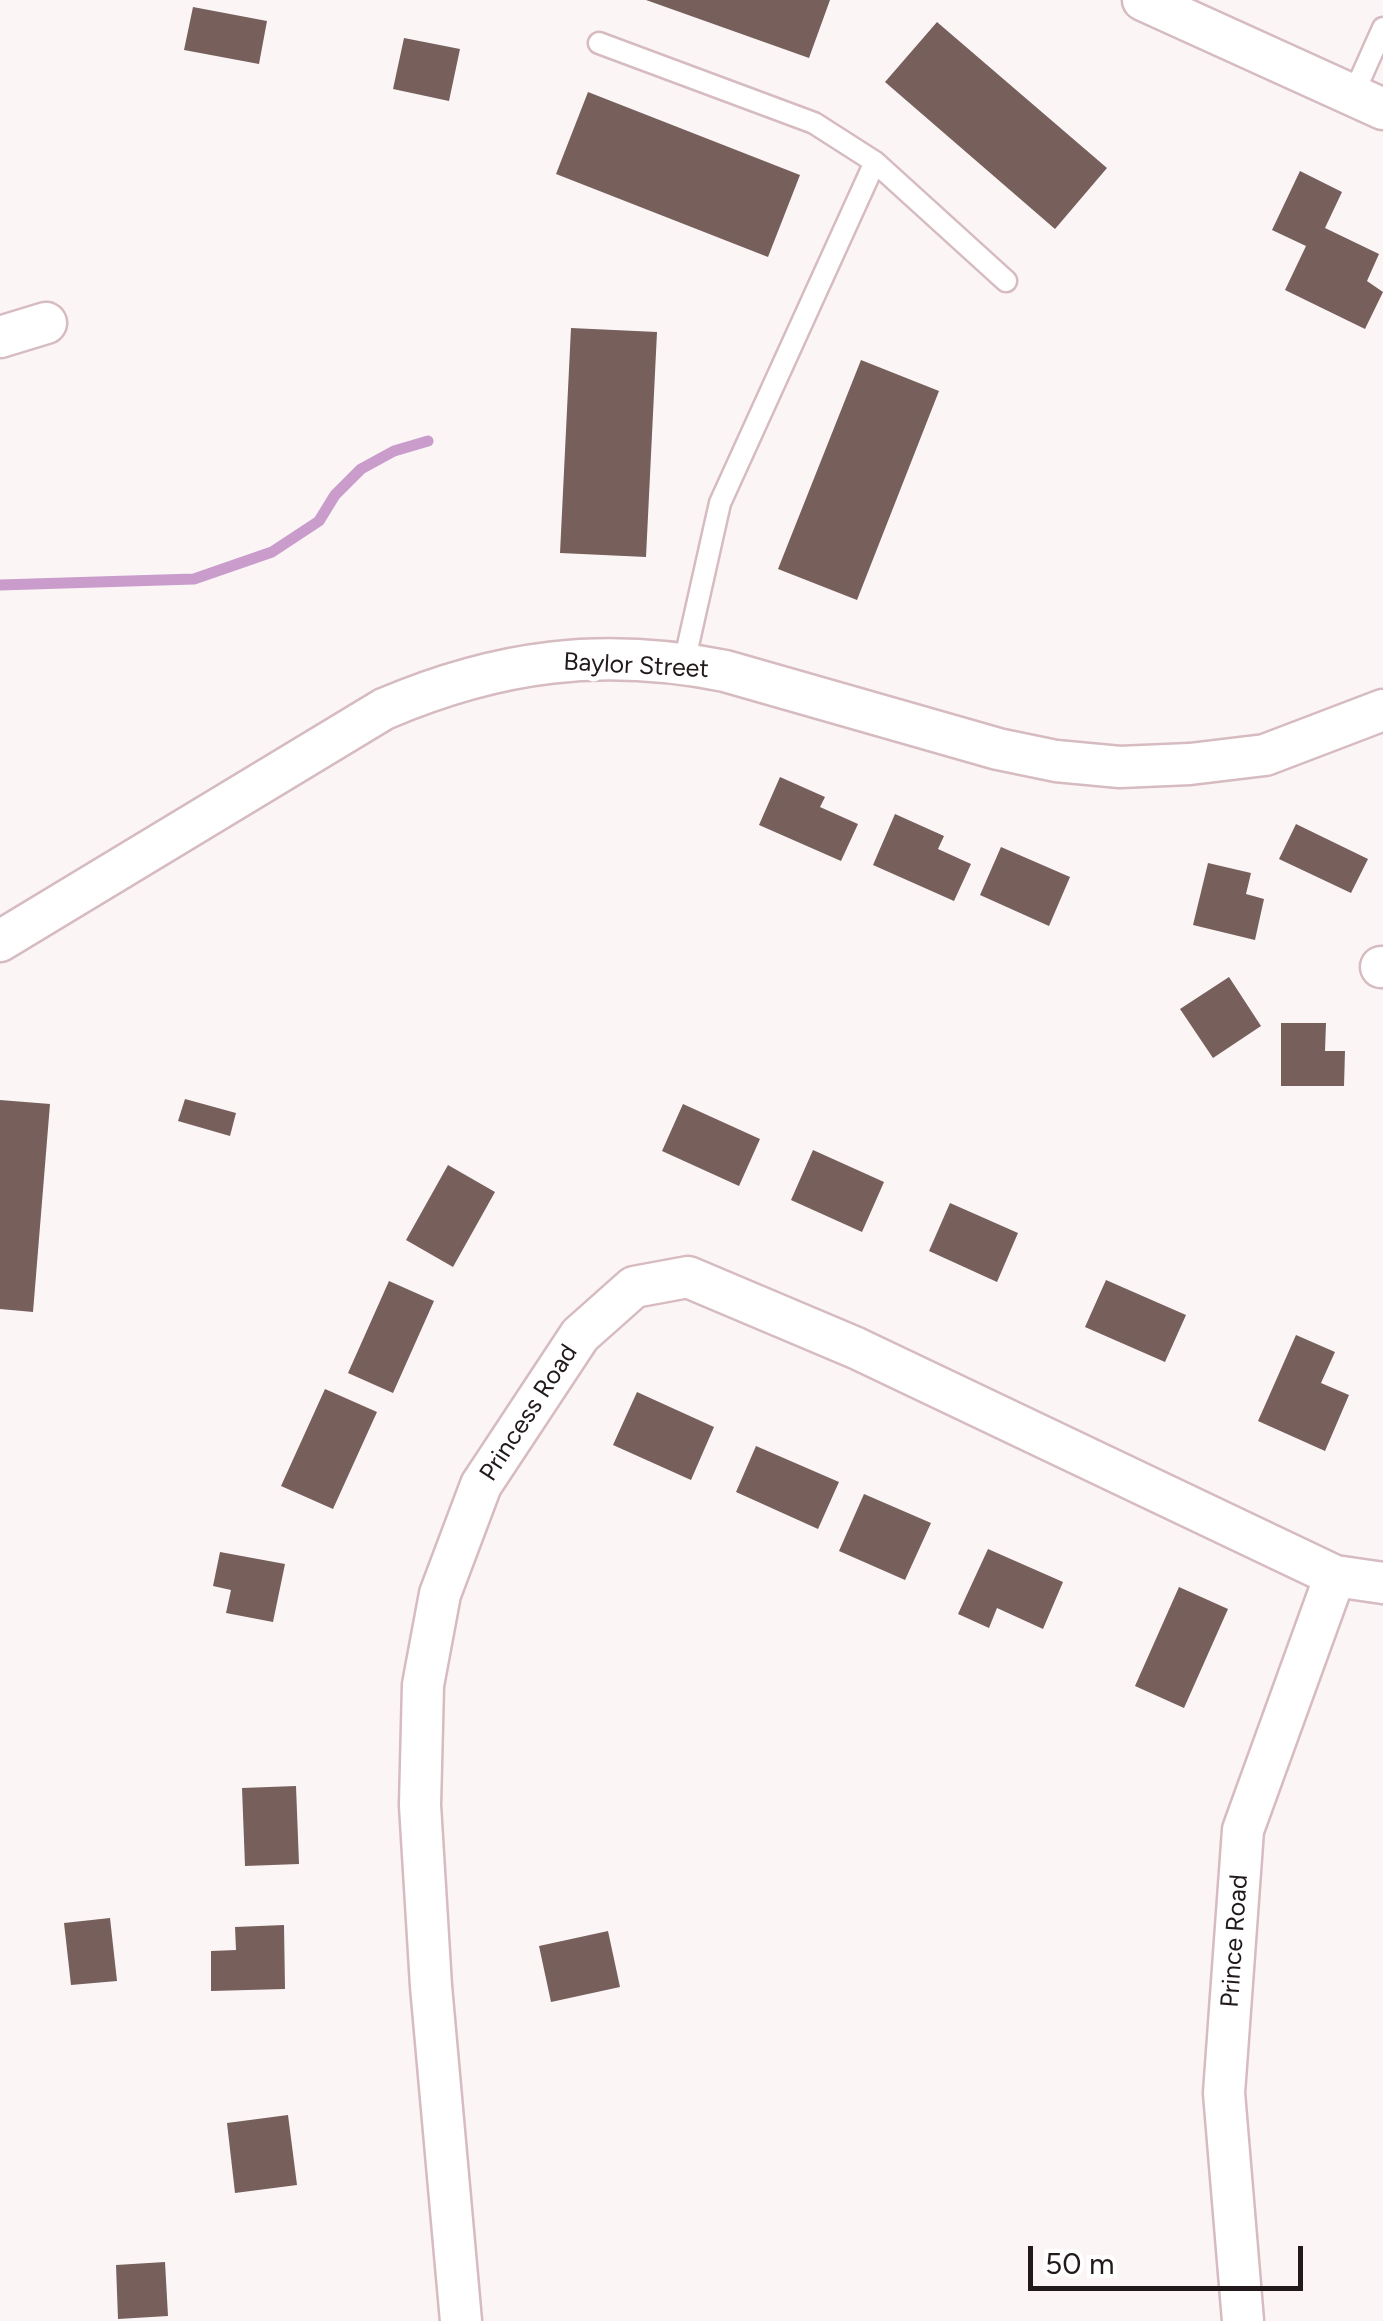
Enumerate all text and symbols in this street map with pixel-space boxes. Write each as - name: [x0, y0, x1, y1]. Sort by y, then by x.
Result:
- street label: Baylor Street: [563, 647, 709, 685]
- street label: Princess Road: [474, 1339, 584, 1487]
- street label: Prince Road: [1215, 1873, 1255, 2009]
- scale bar: [1033, 2226, 1308, 2288]
- text: 50 m: [1045, 2245, 1114, 2282]

